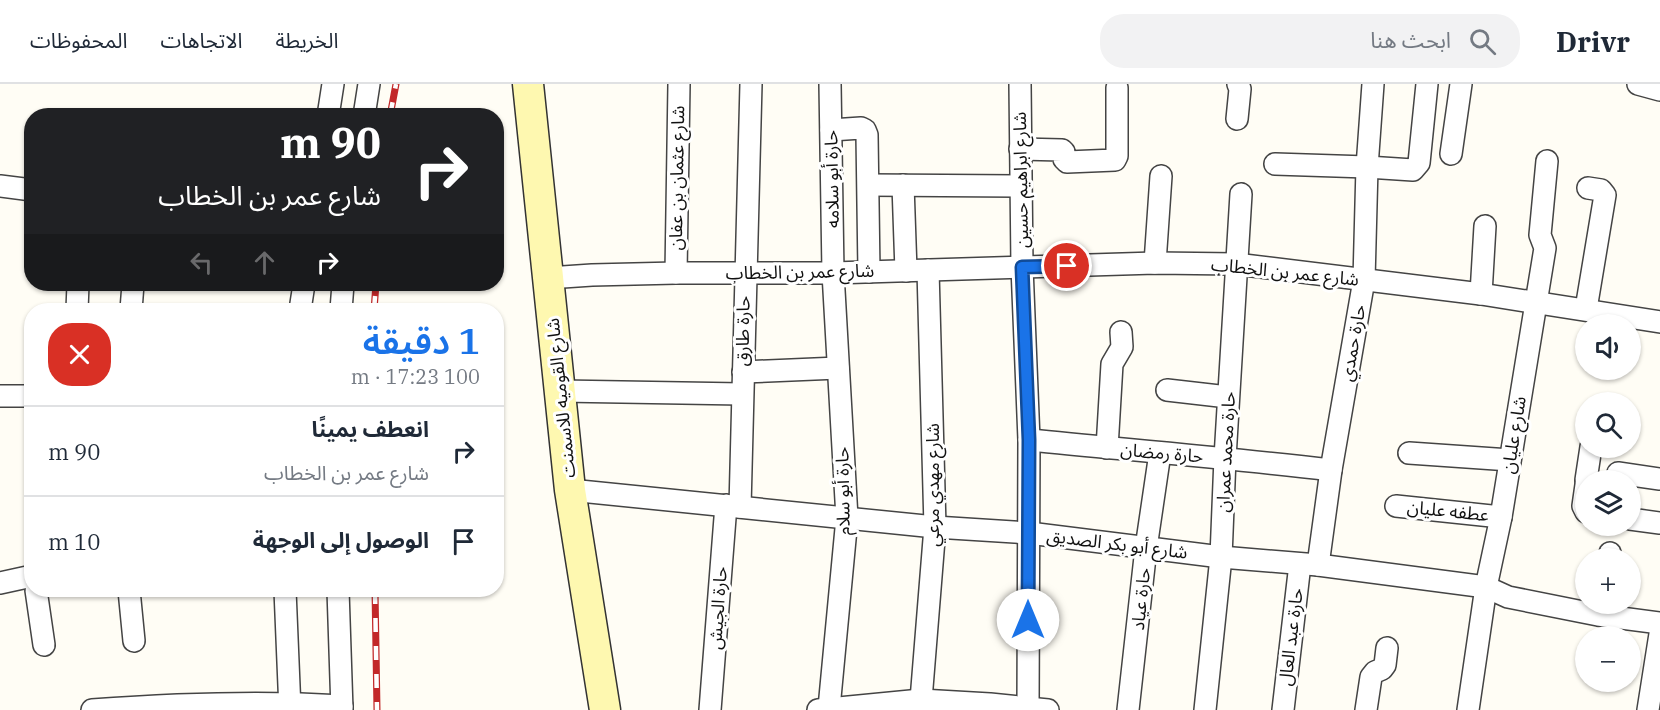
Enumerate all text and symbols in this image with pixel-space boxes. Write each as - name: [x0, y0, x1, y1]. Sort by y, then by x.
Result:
- search box: [1100, 14, 1520, 68]
- text: Drivr: [1556, 23, 1630, 60]
- text: ابحث هنا: [1370, 25, 1451, 54]
- icon: search: [1466, 25, 1499, 58]
- text: المحفوظات: [30, 26, 127, 54]
- text: الاتجاهات: [160, 26, 242, 54]
- text: الخريطة: [275, 26, 338, 54]
- street label: شارع عثمان بن عفان: [664, 105, 692, 251]
- street label: شارع ابراهيم حسين: [1008, 112, 1036, 248]
- text: 90 m: [280, 115, 381, 170]
- street label: حارة أبو سلامه: [819, 130, 844, 228]
- icon: right: [402, 132, 480, 210]
- text: شارع عمر بن الخطاب: [158, 177, 381, 212]
- pin: [1041, 240, 1092, 291]
- icon: left: [185, 246, 218, 279]
- icon: ahead: [248, 246, 281, 279]
- icon: right: [311, 246, 344, 279]
- icon: arrive: [1050, 249, 1083, 282]
- street label: شارع عمر بن الخطاب: [1210, 252, 1360, 294]
- street label: شارع عمر بن الخطاب: [726, 259, 874, 287]
- street label: حارة طارق: [730, 295, 755, 366]
- street label: حارة حمدي: [1334, 303, 1373, 383]
- map controls: [1575, 314, 1641, 692]
- button: sound: [1575, 314, 1641, 380]
- text: 1 دقيقة: [363, 317, 480, 364]
- street label: شارع القوميه للاسمنت: [541, 317, 583, 479]
- button: close: [48, 323, 111, 386]
- text: 100 m · 17:23: [351, 363, 480, 390]
- street label: حارة محمد عمران: [1211, 391, 1240, 513]
- button: search: [1575, 392, 1641, 458]
- street label: شارع عليان: [1496, 395, 1534, 476]
- text: انعطف يمينًا: [311, 414, 429, 443]
- street label: شارع مهدي مرعي: [921, 423, 947, 547]
- icon: right: [447, 435, 480, 468]
- text: 90 m: [48, 437, 100, 466]
- street label: حارة رمضان: [1120, 437, 1204, 468]
- street label: حارة أبو سلام: [830, 446, 858, 535]
- text: شارع عمر بن الخطاب: [264, 459, 429, 486]
- button: layers: [1575, 470, 1641, 536]
- street label: عطفه عليان: [1406, 495, 1490, 526]
- street label: شارع أبو بكر الصديق: [1045, 523, 1189, 567]
- text: الوصول إلى الوجهة: [253, 525, 429, 554]
- icon: arrive: [447, 525, 480, 558]
- text: 10 m: [48, 527, 100, 556]
- button: +: [1575, 548, 1641, 614]
- street label: حارة الجيش: [703, 566, 732, 650]
- street label: حارة عياد: [1126, 567, 1155, 631]
- street label: حارة عبد العال: [1273, 587, 1308, 687]
- position arrow: [996, 588, 1060, 652]
- button: −: [1575, 626, 1641, 692]

